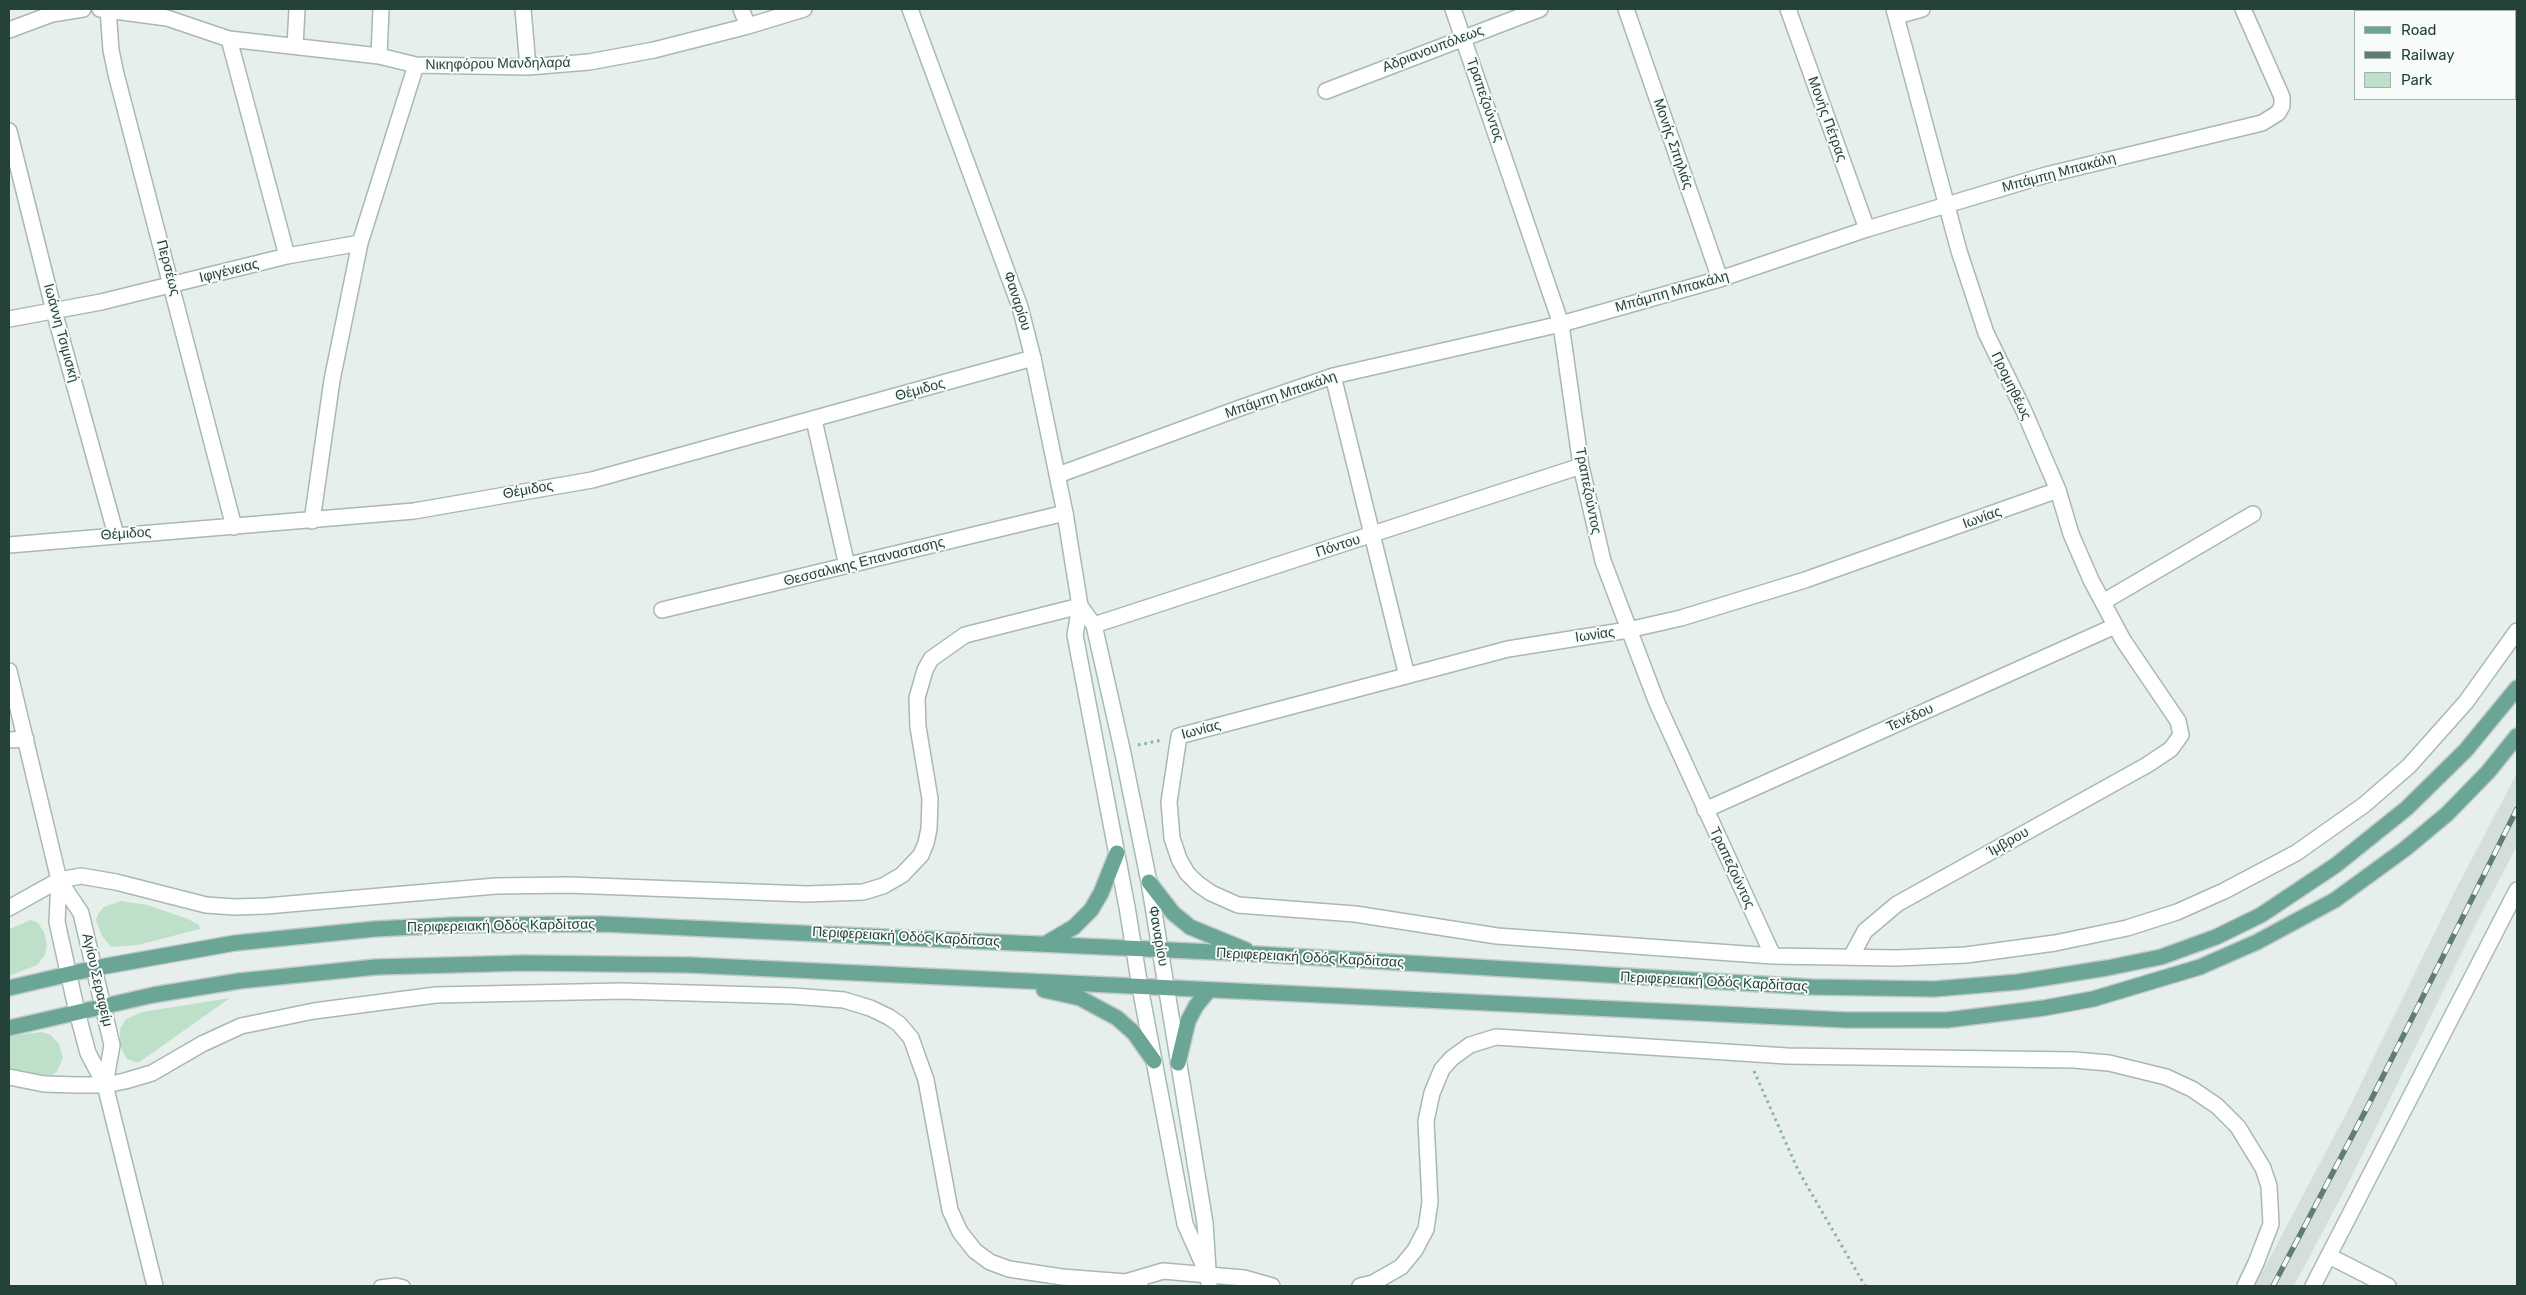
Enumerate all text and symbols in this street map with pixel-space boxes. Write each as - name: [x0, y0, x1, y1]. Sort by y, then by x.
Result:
- legend: [2354, 10, 2516, 100]
- text: Road: [2401, 21, 2437, 39]
- street label: Αδριανουπόλεως: [1380, 22, 1486, 76]
- text: Railway: [2401, 46, 2455, 64]
- street label: Νικηφόρου Μανδηλαρά: [425, 54, 571, 74]
- street label: Τραπεζούντος: [1463, 56, 1507, 144]
- text: Park: [2401, 71, 2432, 89]
- street label: Μονής Πέτρας: [1804, 74, 1850, 164]
- street label: Μονής Σπηλιάς: [1650, 96, 1696, 192]
- street label: Μπάμπη Μπακάλη: [2000, 150, 2118, 196]
- street label: Περσέως: [153, 238, 183, 298]
- street label: Ιφιγένειας: [198, 256, 260, 286]
- street label: Μπάμπη Μπακάλη: [1613, 268, 1731, 316]
- street label: Φαναρίου: [1000, 269, 1034, 333]
- street label: Ιωάννη Τσιμισκή: [40, 282, 82, 384]
- street label: Προμηθέως: [1987, 349, 2035, 423]
- street label: Μπάμπη Μπακάλη: [1223, 368, 1339, 422]
- street label: Θέμιδος: [893, 375, 947, 405]
- street label: Τραπεζούντος: [1571, 446, 1605, 536]
- street label: Θέμιδος: [502, 477, 554, 503]
- street label: Ιωνίας: [1960, 503, 2004, 533]
- street label: Θέμιδος: [100, 524, 152, 544]
- street label: Πόντου: [1314, 531, 1362, 561]
- street label: Θεσσαλικης Επαναστασης: [782, 534, 946, 590]
- street label: Ιωνίας: [1574, 624, 1616, 646]
- street label: Τενέδου: [1884, 700, 1936, 736]
- street label: Ιωνίας: [1180, 717, 1222, 743]
- street label: Ίμβρου: [1984, 824, 2032, 860]
- street label: Τραπεζούντος: [1706, 825, 1758, 911]
- street label: Φαναρίου: [1144, 905, 1172, 967]
- street label: Περιφερειακή Οδός Καρδίτσας: [407, 916, 595, 936]
- street label: Περιφερειακή Οδός Καρδίτσας: [812, 924, 1000, 950]
- street label: Αγίου Σεραφείμ: [78, 932, 116, 1028]
- street label: Περιφερειακή Οδός Καρδίτσας: [1216, 945, 1404, 971]
- street label: Περιφερειακή Οδός Καρδίτσας: [1620, 969, 1808, 995]

